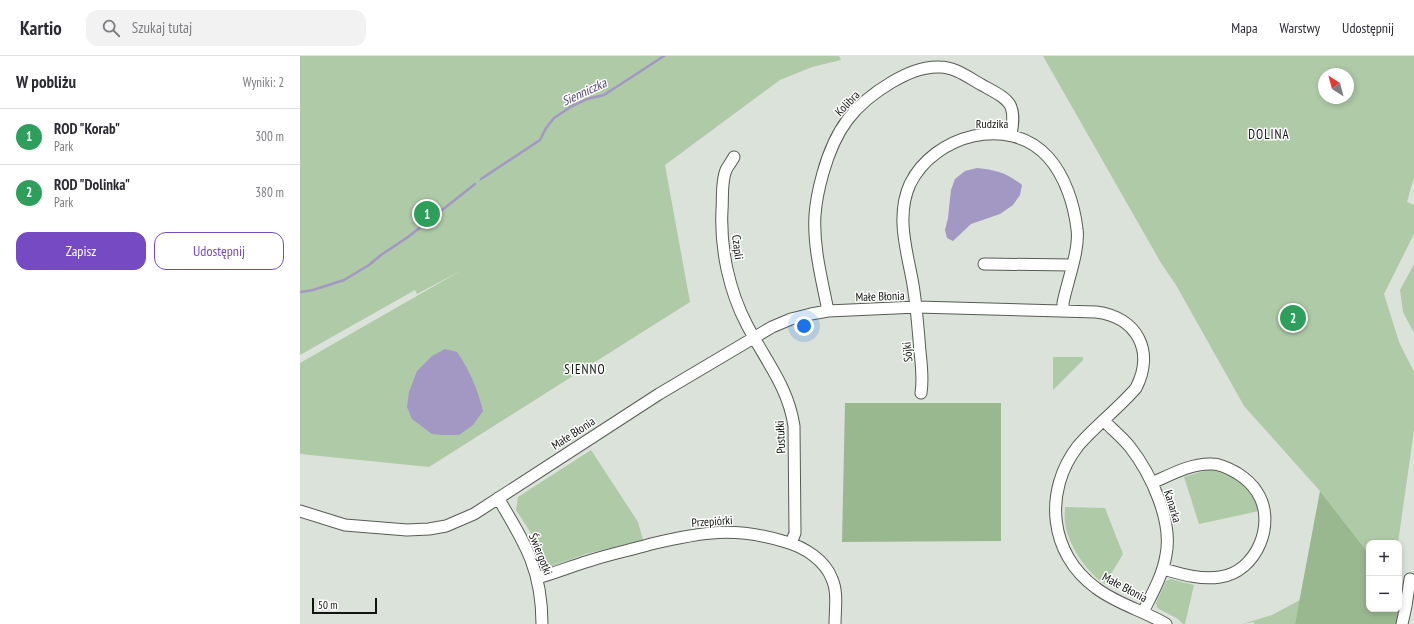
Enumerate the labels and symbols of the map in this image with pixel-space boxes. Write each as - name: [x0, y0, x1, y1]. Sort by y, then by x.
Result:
- north arrow: [1318, 68, 1354, 104]
- water label: Sienniczka: [559, 74, 610, 110]
- street label: Kolibra: [831, 87, 863, 119]
- street label: Rudzika: [976, 116, 1008, 131]
- district label: DOLINA: [1248, 126, 1290, 143]
- pin: 1: [414, 199, 440, 229]
- street label: Czapli: [729, 234, 747, 260]
- street label: Małe Błonia: [855, 288, 905, 304]
- pin: 2: [1280, 303, 1306, 333]
- your location: [794, 316, 814, 336]
- street label: Sójki: [898, 341, 916, 363]
- district label: SIENNO: [564, 361, 606, 378]
- street label: Małe Błonia: [548, 413, 598, 453]
- street label: Pustułki: [772, 420, 788, 454]
- street label: Kanarka: [1161, 488, 1185, 524]
- street label: Przepiórki: [691, 512, 733, 530]
- street label: Świergotki: [526, 531, 556, 577]
- street label: Małe Błonia: [1100, 569, 1150, 605]
- scale bar: [312, 596, 377, 615]

